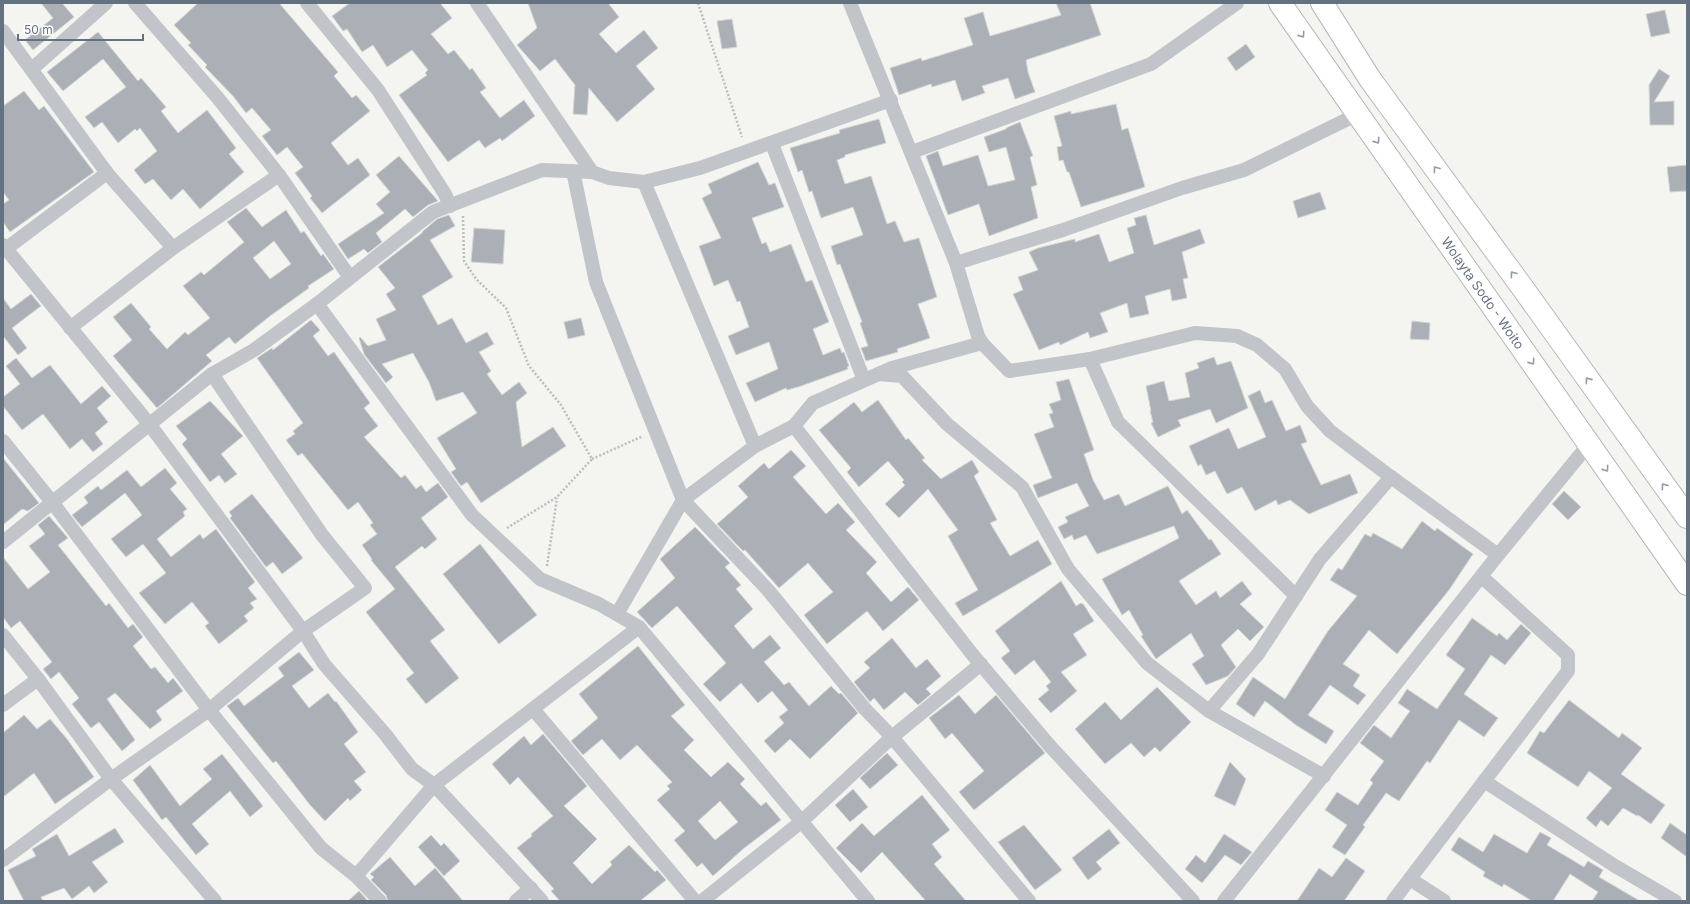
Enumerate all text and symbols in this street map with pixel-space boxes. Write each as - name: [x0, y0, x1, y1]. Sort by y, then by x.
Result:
- scale bar: [18, 16, 143, 42]
- text: 50 m: [24, 22, 53, 37]
- one-way arrow: [1297, 31, 1305, 38]
- one-way arrow: [1372, 137, 1379, 144]
- one-way arrow: [1434, 167, 1441, 174]
- street label: Wolayta Sodo - Woito: [1438, 234, 1528, 352]
- one-way arrow: [1510, 271, 1518, 278]
- one-way arrow: [1527, 358, 1534, 365]
- one-way arrow: [1585, 377, 1593, 384]
- one-way arrow: [1601, 465, 1609, 472]
- one-way arrow: [1662, 483, 1669, 490]

